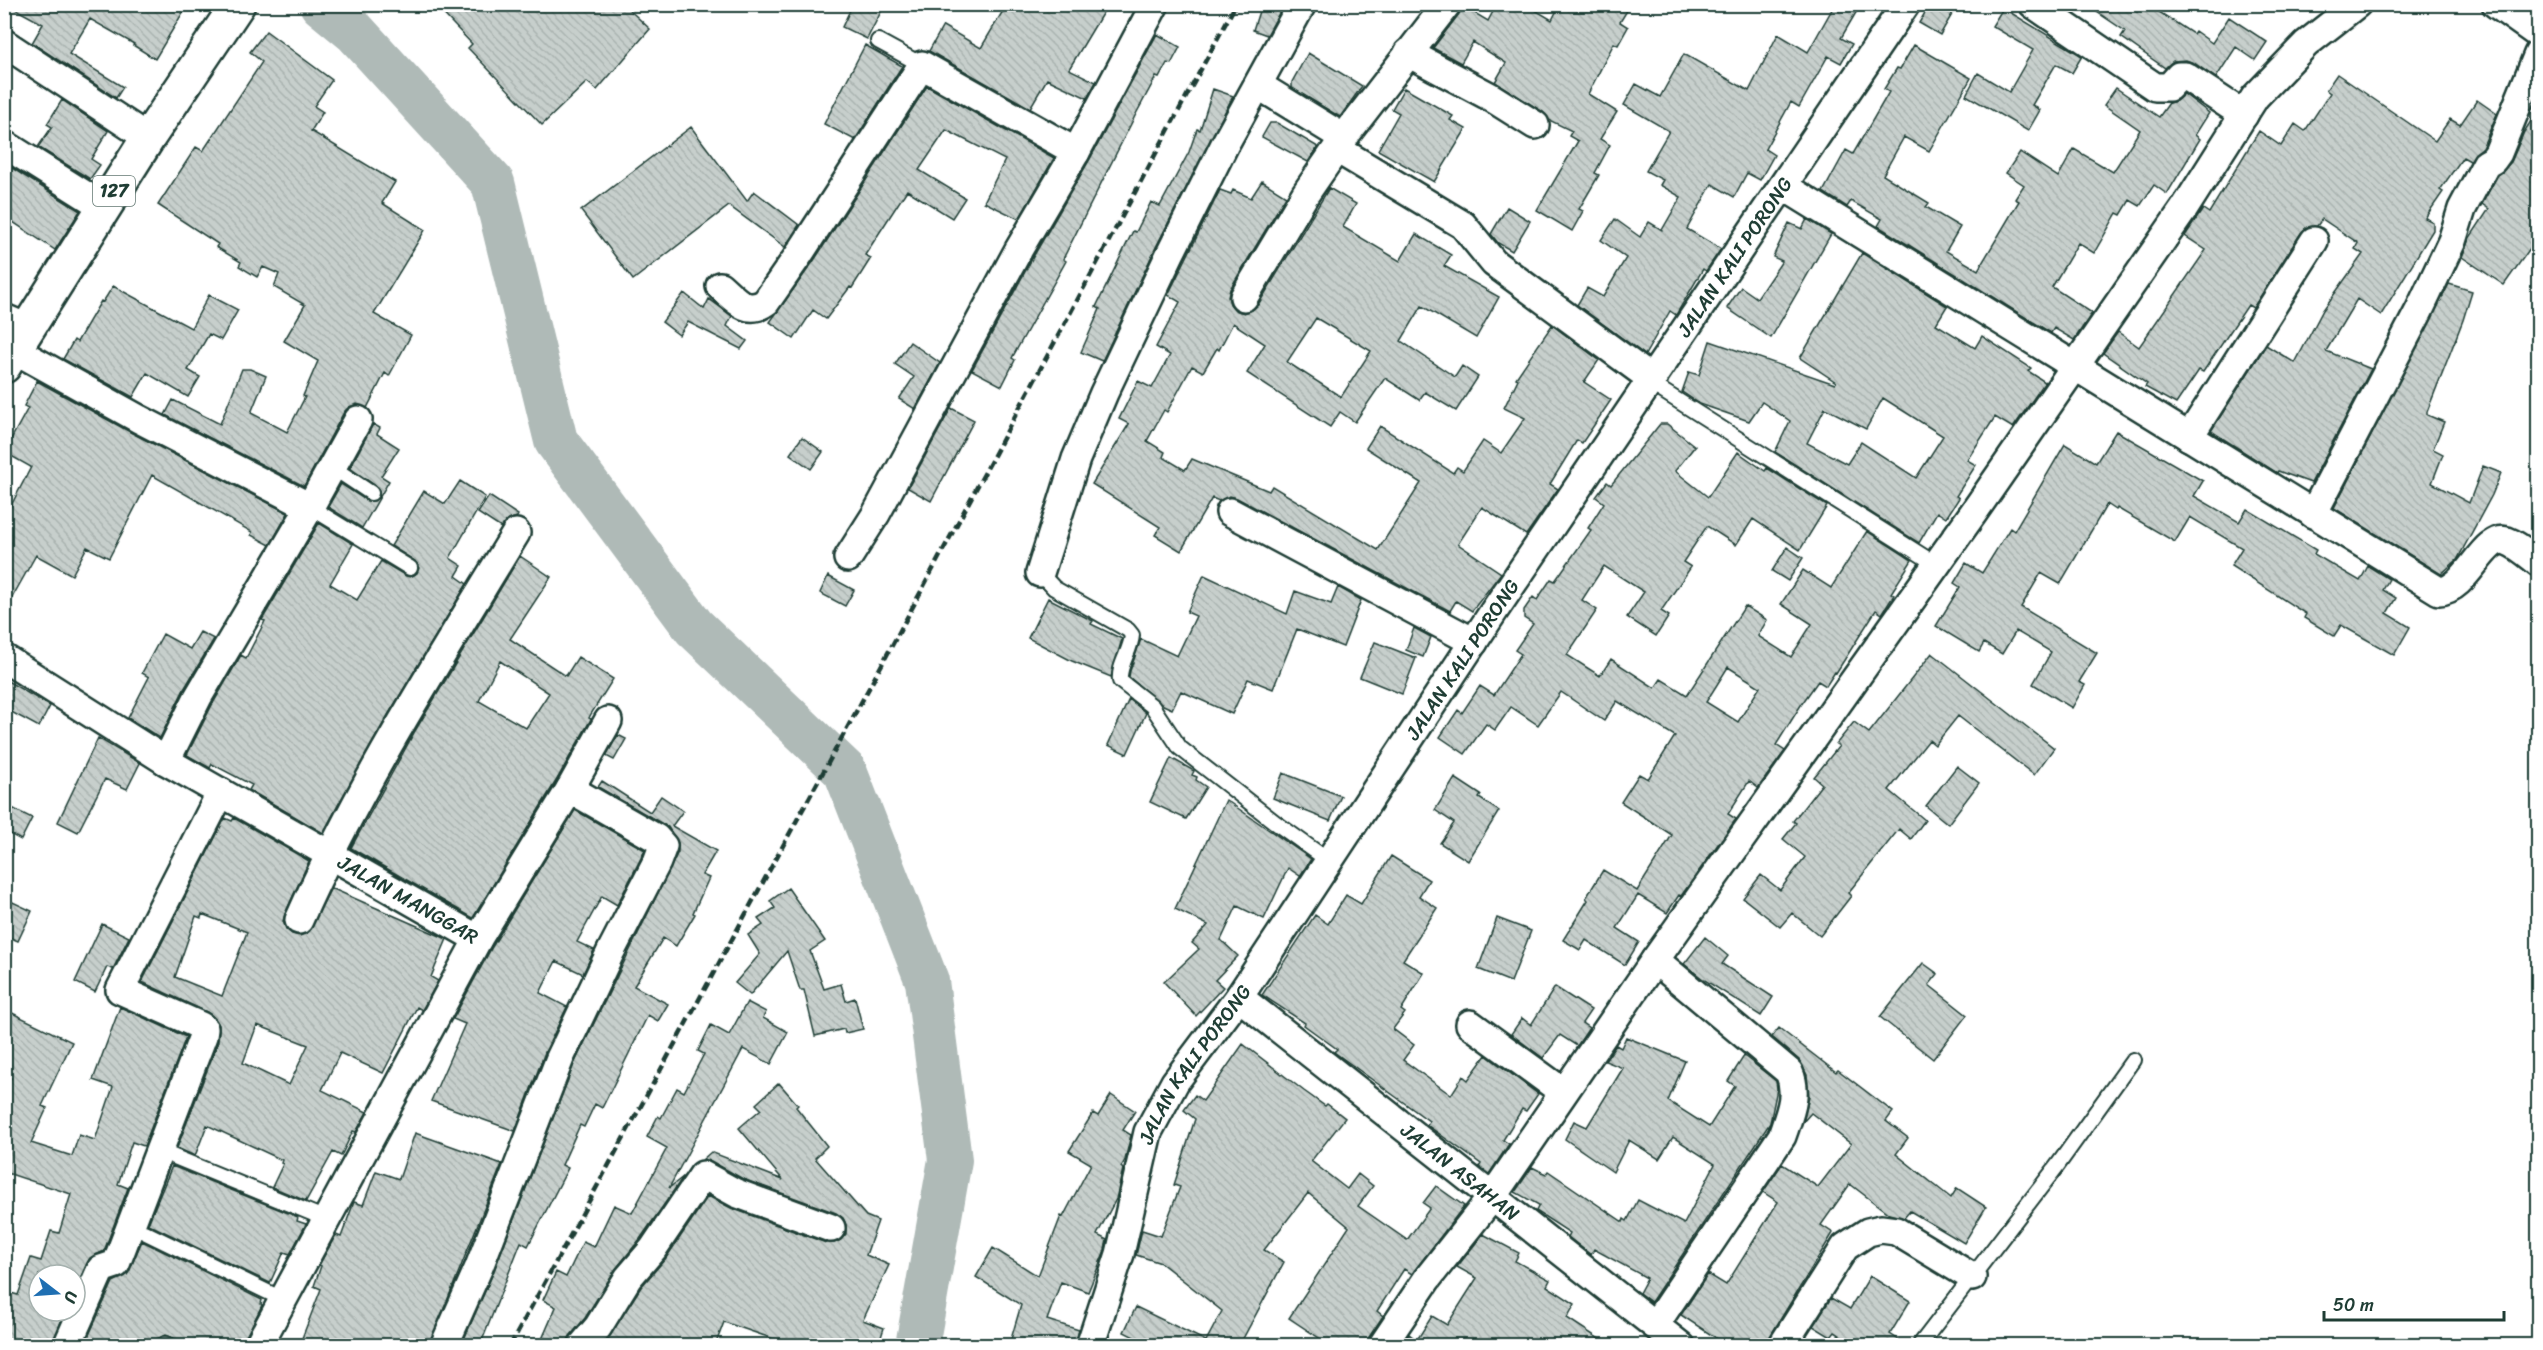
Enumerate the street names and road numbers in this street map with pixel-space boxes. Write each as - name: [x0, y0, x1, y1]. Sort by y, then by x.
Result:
- street label: JALAN KALI PORONG: [1667, 170, 1802, 345]
- road number: 127: [93, 176, 135, 206]
- street label: JALAN KALI PORONG: [1396, 572, 1529, 748]
- street label: JALAN MANGGAR: [330, 845, 485, 954]
- street label: JALAN KALI PORONG: [1129, 977, 1261, 1148]
- street label: JALAN ASAHAN: [1392, 1113, 1527, 1230]

